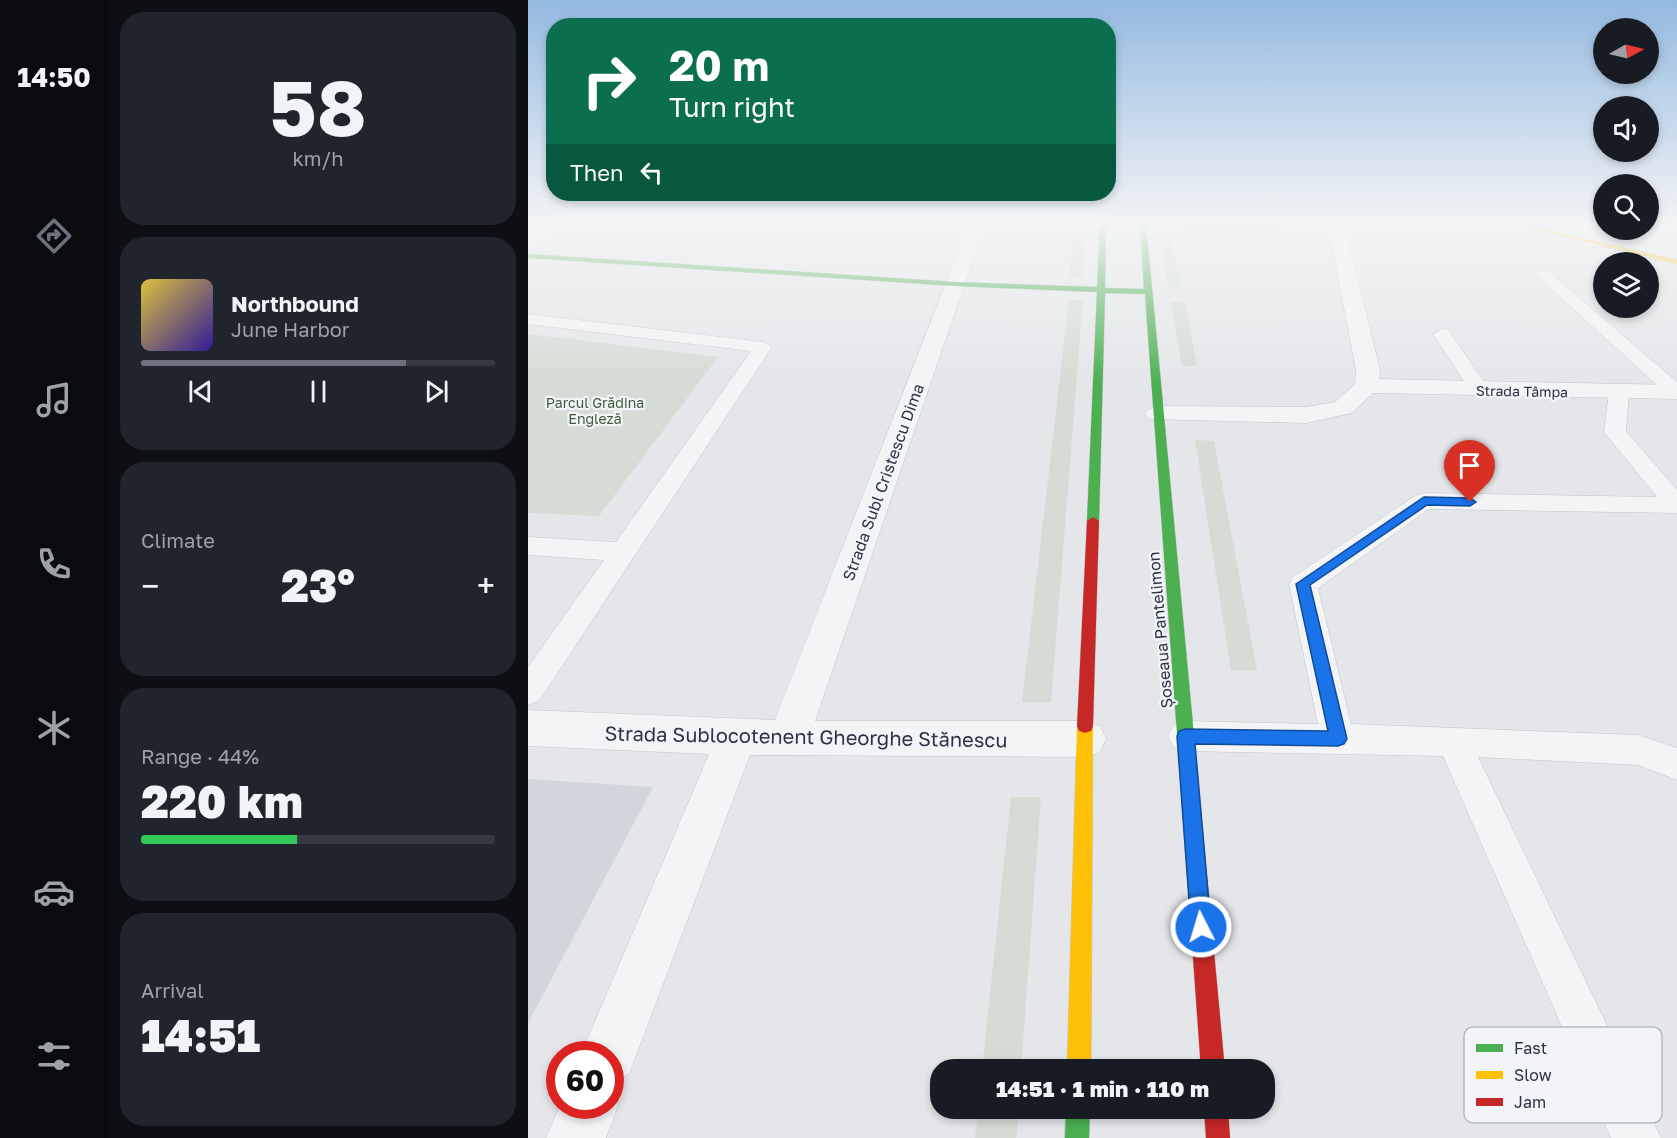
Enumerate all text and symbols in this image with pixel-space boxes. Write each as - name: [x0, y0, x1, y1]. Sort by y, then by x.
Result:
- north arrow: [1593, 18, 1659, 84]
- map controls: [1593, 18, 1659, 318]
- text: 20 m: [669, 40, 769, 90]
- icon: right: [570, 42, 648, 120]
- text: 58: [269, 60, 367, 153]
- text: 14:50: [17, 61, 91, 93]
- text: Turn right: [669, 91, 795, 123]
- button: sound: [1593, 96, 1659, 162]
- text: km/h: [293, 146, 343, 170]
- icon: left: [635, 156, 668, 189]
- text: Then: [570, 159, 623, 186]
- button: search: [1593, 174, 1659, 240]
- icon: directions: [33, 215, 75, 257]
- button: layers: [1593, 252, 1659, 318]
- text: Northbound: [231, 290, 359, 317]
- text: June Harbor: [231, 317, 350, 341]
- icon: previous: [184, 375, 217, 408]
- icon: pause: [302, 375, 335, 408]
- icon: next: [420, 375, 453, 408]
- icon: music: [33, 379, 75, 421]
- street label: Strada Subl Cristescu Dima: [838, 381, 928, 583]
- street label: Strada Tâmpa: [1476, 382, 1568, 400]
- park label: Parcul Grădina Engleză: [546, 394, 644, 427]
- pin: [1444, 440, 1495, 502]
- icon: arrive: [1453, 449, 1486, 482]
- text: Climate: [141, 528, 215, 552]
- icon: phone: [33, 543, 75, 585]
- street label: Șoseaua Pantelimon: [1143, 551, 1177, 709]
- text: 23°: [281, 558, 355, 612]
- text: −: [141, 566, 159, 605]
- text: +: [477, 566, 495, 605]
- icon: climate: [33, 707, 75, 749]
- street label: Strada Sublocotenent Gheorghe Stănescu: [604, 720, 1008, 752]
- text: Range · 44%: [141, 744, 259, 768]
- text: 220 km: [141, 774, 303, 828]
- icon: car: [33, 871, 75, 913]
- position arrow: [1169, 895, 1233, 959]
- text: Arrival: [141, 978, 204, 1002]
- text: 14:51: [141, 1008, 260, 1062]
- legend: [1464, 1027, 1662, 1123]
- icon: filters: [33, 1035, 75, 1077]
- text: Fast: [1514, 1038, 1547, 1058]
- speed limit sign: 60: [546, 1041, 624, 1119]
- text: Slow: [1514, 1065, 1552, 1085]
- text: 14:51 · 1 min · 110 m: [996, 1075, 1209, 1102]
- text: Jam: [1514, 1092, 1546, 1112]

